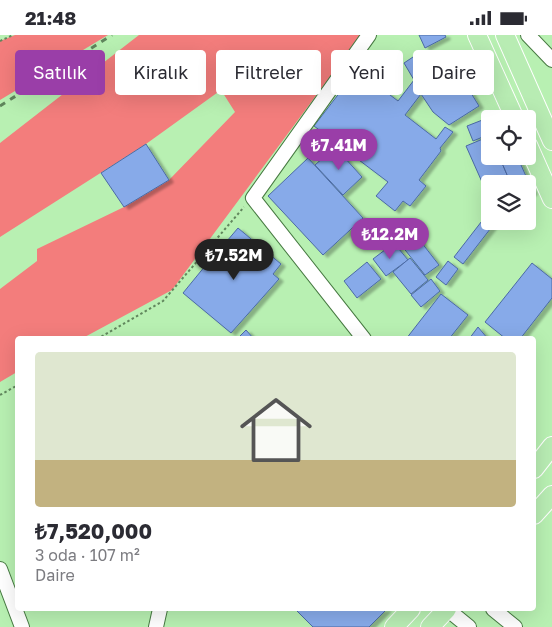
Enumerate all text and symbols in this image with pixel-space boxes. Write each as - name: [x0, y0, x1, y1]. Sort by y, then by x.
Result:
- text: 21:48: [25, 6, 77, 29]
- chip: Satılık: [15, 50, 105, 95]
- chip: Kiralık: [115, 50, 206, 95]
- chip: Filtreler: [216, 50, 321, 95]
- chip: Yeni: [331, 50, 403, 95]
- chip: Daire: [413, 50, 494, 95]
- map controls: [481, 110, 536, 230]
- button: locate: [481, 110, 536, 165]
- pin: ₺7.41M: [298, 129, 380, 171]
- text: ₺7.41M: [311, 135, 367, 155]
- button: layers: [481, 175, 536, 230]
- pin: ₺12.2M: [349, 217, 431, 260]
- text: ₺12.2M: [362, 224, 418, 244]
- pin: ₺7.52M: [193, 239, 275, 281]
- text: ₺7.52M: [206, 245, 262, 265]
- icon: home: [231, 385, 321, 475]
- text: ₺7,520,000: [35, 518, 152, 544]
- text: 3 oda · 107 m²: [35, 545, 140, 565]
- text: Daire: [35, 565, 75, 585]

